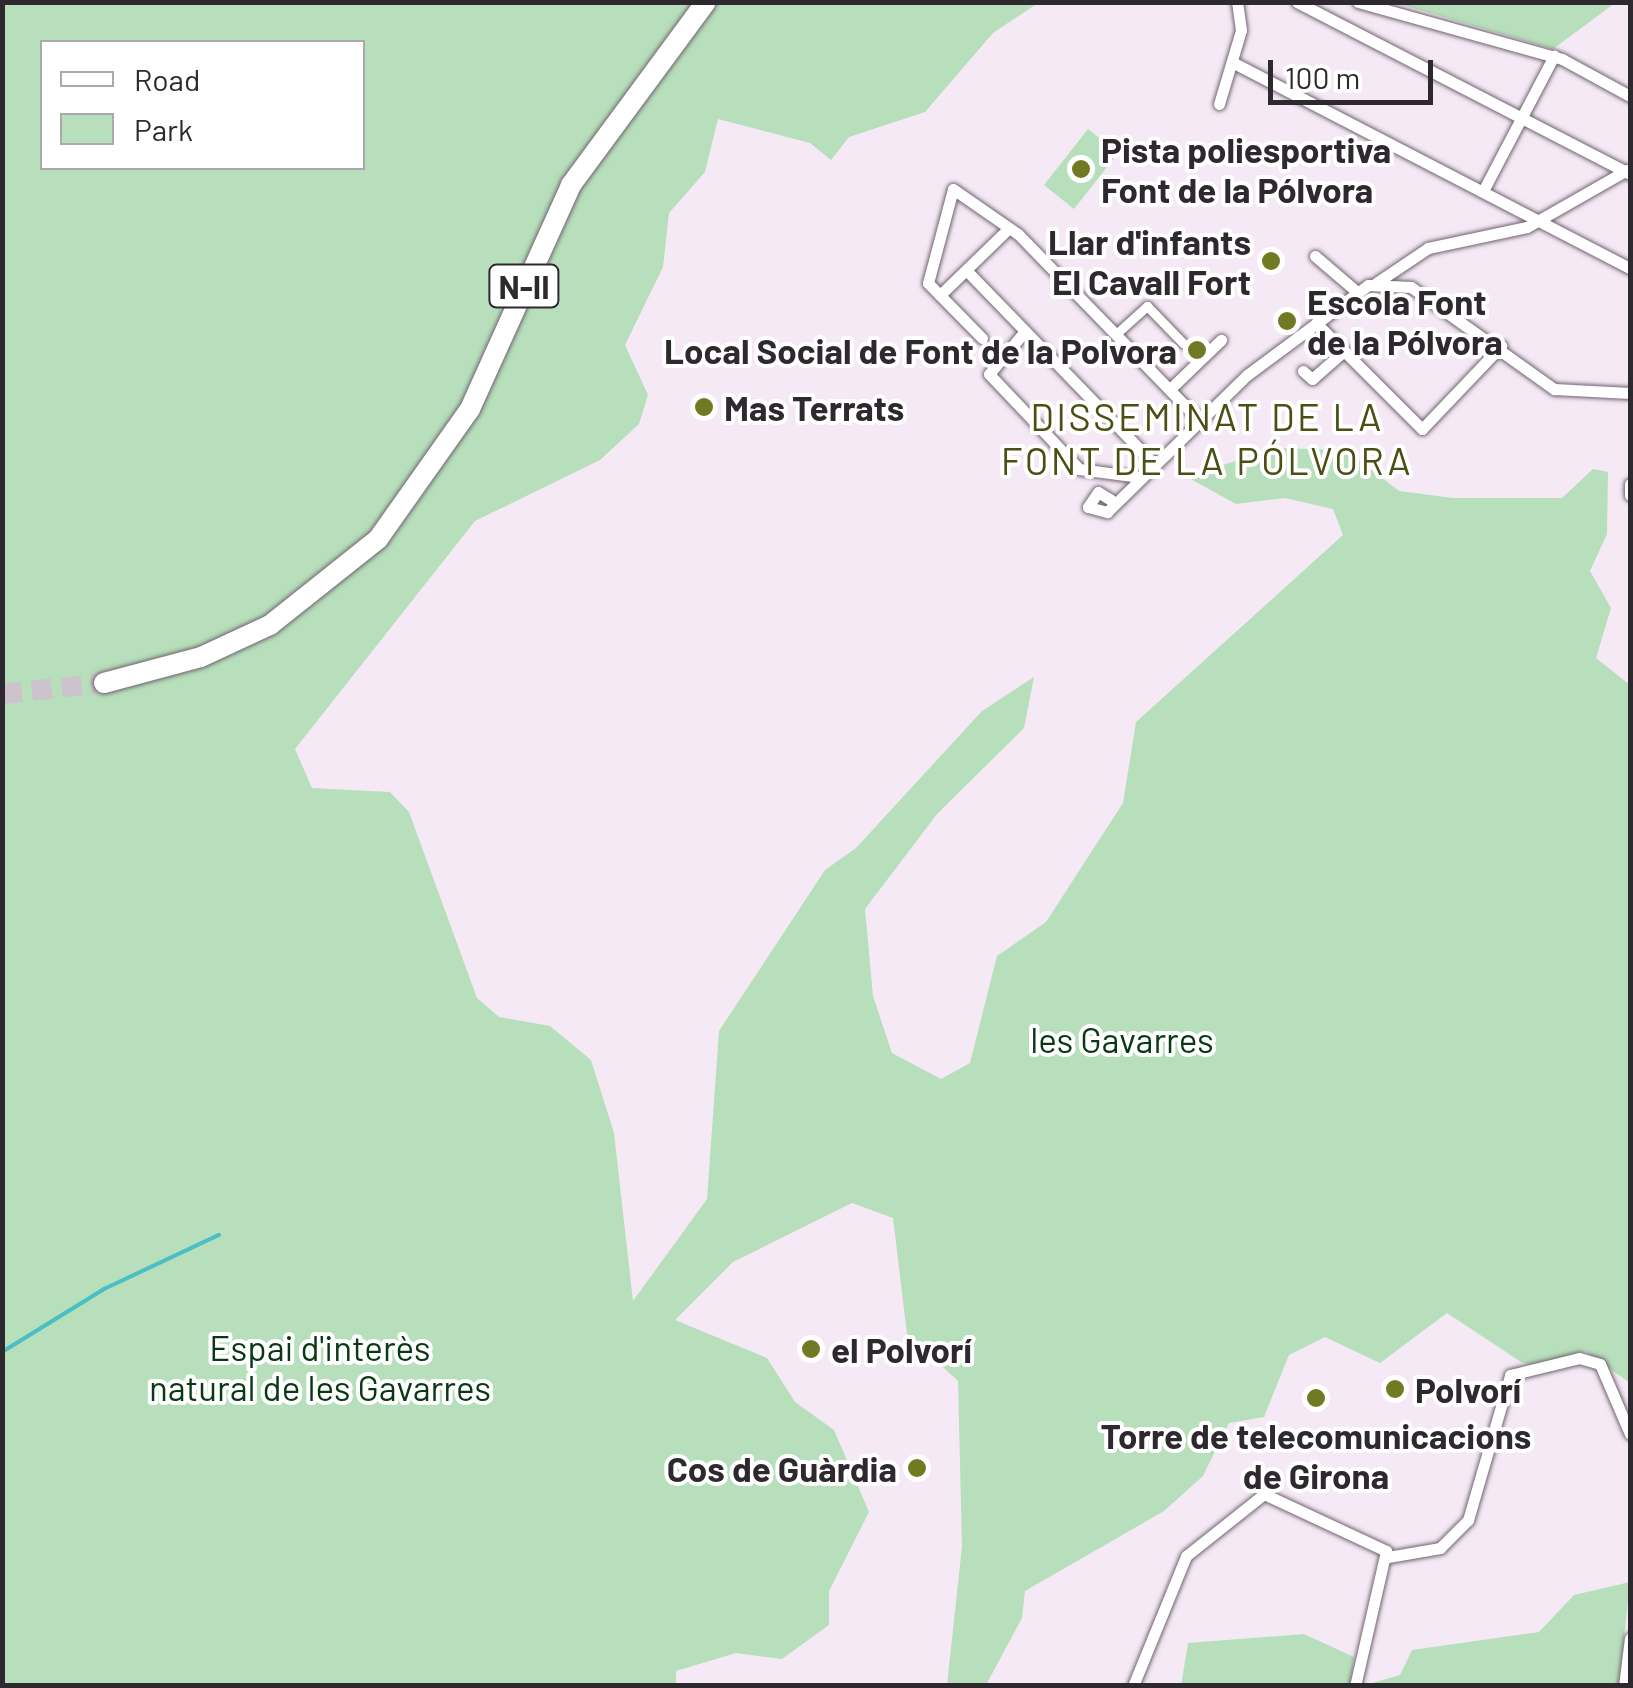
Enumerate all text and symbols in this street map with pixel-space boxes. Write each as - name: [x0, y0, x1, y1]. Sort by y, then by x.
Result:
- legend: [40, 40, 365, 170]
- scale bar: [1273, 40, 1438, 102]
- text: 100 m: [1285, 59, 1360, 95]
- text: Road: [134, 61, 200, 97]
- text: Park: [134, 111, 193, 147]
- place label: Pista poliesportiva Font de la Pólvora: [1101, 128, 1391, 210]
- marker: Pista poliesportiva Font de la Pólvora: [1070, 158, 1092, 180]
- place label: Llar d'infants El Cavall Fort: [1048, 220, 1251, 302]
- marker: Llar d'infants El Cavall Fort: [1260, 250, 1282, 272]
- road number: N-II: [486, 259, 562, 313]
- place label: Escola Font de la Pólvora: [1307, 280, 1503, 362]
- marker: Escola Font de la Pólvora: [1276, 310, 1298, 332]
- place label: Local Social de Font de la Polvora: [664, 329, 1177, 371]
- marker: Local Social de Font de la Polvora: [1186, 339, 1208, 361]
- place label: Mas Terrats: [724, 386, 904, 428]
- district label: DISSEMINAT DE LA FONT DE LA PÓLVORA: [1001, 394, 1413, 484]
- marker: Mas Terrats: [693, 396, 715, 418]
- park label: les Gavarres: [1030, 1018, 1214, 1060]
- park label: Espai d'interès natural de les Gavarres: [149, 1326, 491, 1408]
- place label: el Polvorí: [831, 1328, 972, 1370]
- marker: el Polvorí: [800, 1338, 822, 1360]
- place label: Polvorí: [1415, 1368, 1521, 1410]
- marker: Polvorí: [1384, 1378, 1406, 1400]
- marker: Torre de telecomunicacions de Girona: [1305, 1387, 1327, 1409]
- place label: Torre de telecomunicacions de Girona: [1101, 1414, 1531, 1496]
- place label: Cos de Guàrdia: [667, 1447, 897, 1489]
- marker: Cos de Guàrdia: [906, 1457, 928, 1479]

